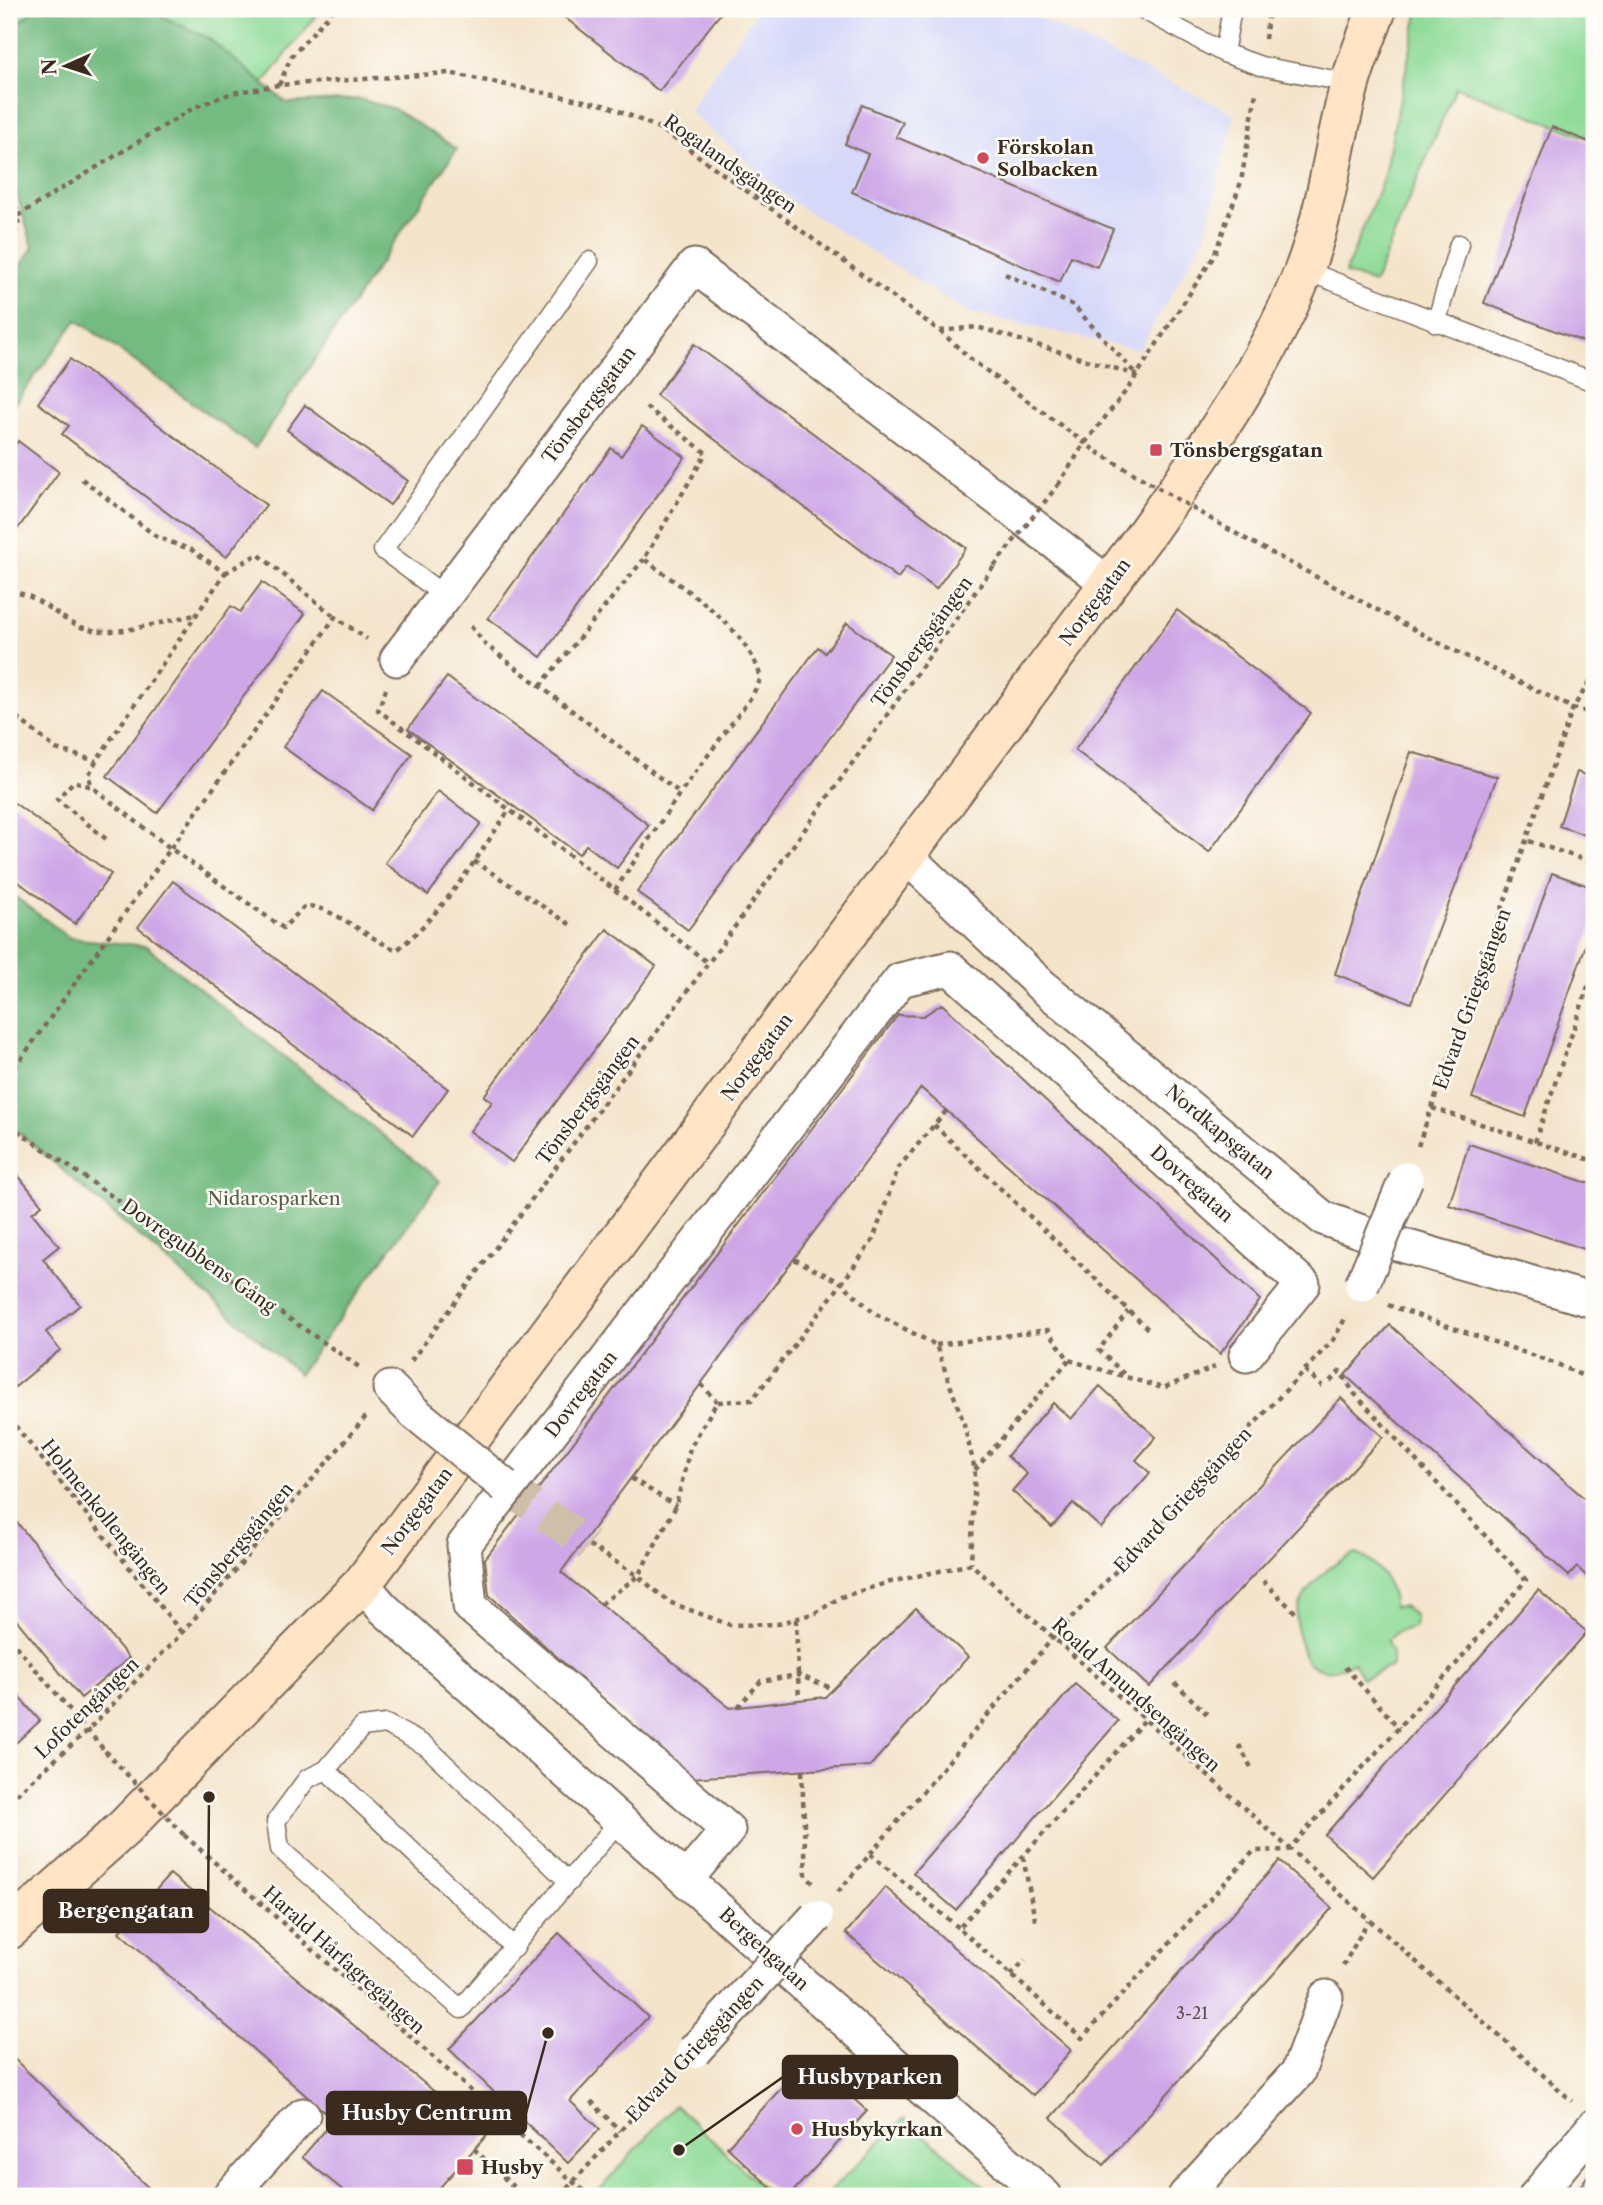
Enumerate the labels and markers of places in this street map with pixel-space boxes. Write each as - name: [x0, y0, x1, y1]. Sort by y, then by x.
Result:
- place label: Förskolan Solbacken: [997, 136, 1098, 181]
- marker: Förskolan Solbacken: [975, 150, 991, 166]
- place label: Tönsbergsgatan: [1170, 439, 1323, 462]
- marker: Tönsbergsgatan: [1148, 442, 1164, 458]
- callout: Bergengatan: [44, 1890, 208, 1932]
- callout: Husbyparken: [783, 2056, 957, 2098]
- callout: Husby Centrum: [327, 2092, 526, 2134]
- place label: Husbykyrkan: [811, 2118, 943, 2141]
- marker: Husbykyrkan: [789, 2121, 805, 2137]
- place label: Husby: [481, 2156, 544, 2179]
- marker: Husby: [455, 2157, 475, 2177]

